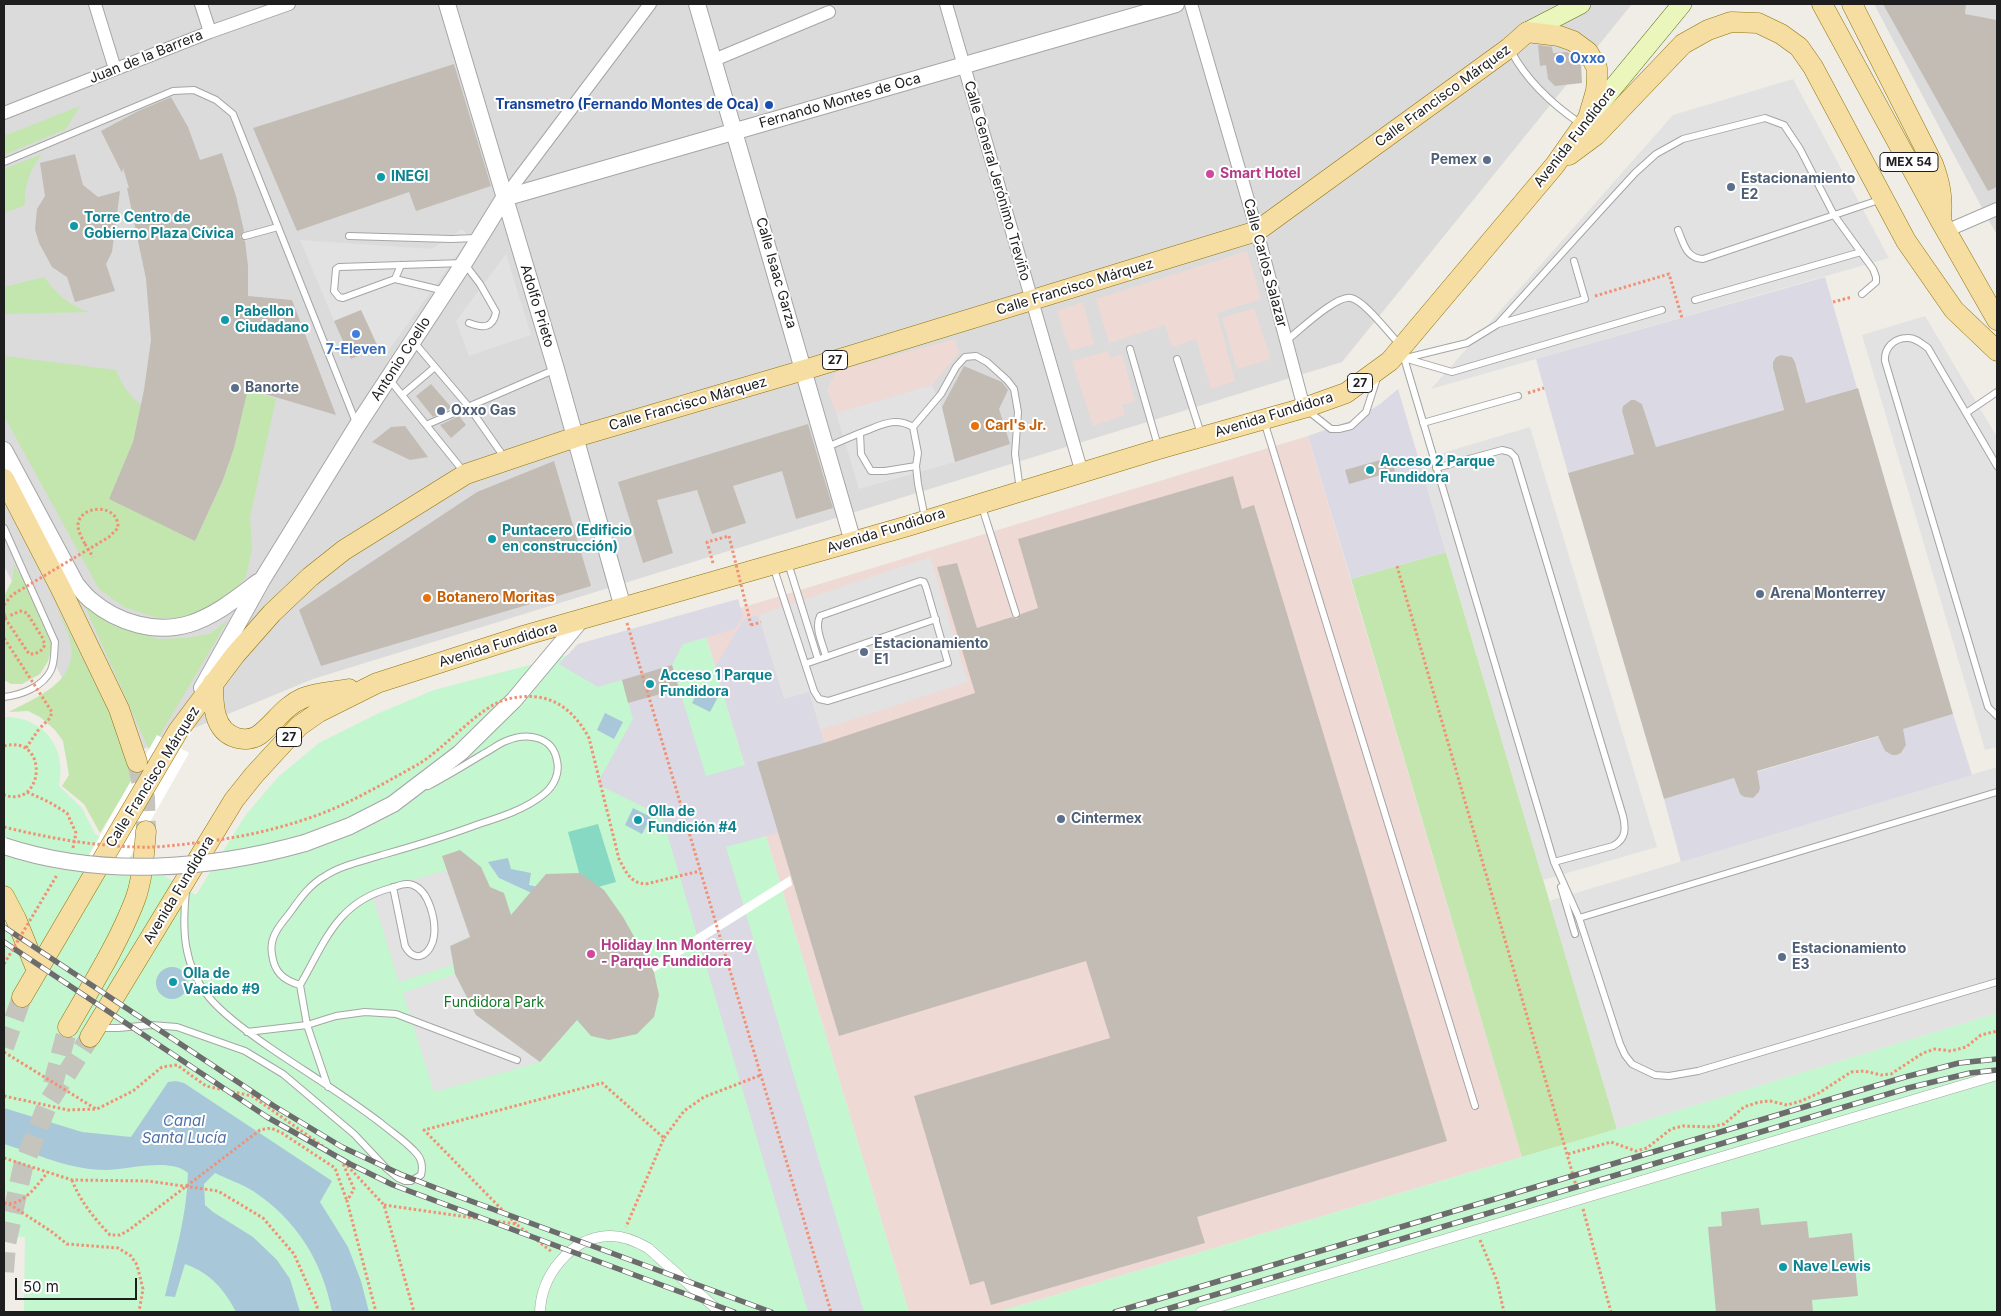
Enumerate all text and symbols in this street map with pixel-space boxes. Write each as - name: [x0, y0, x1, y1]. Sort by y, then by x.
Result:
- street label: Juan de la Barrera: [87, 27, 205, 87]
- street label: Calle Francisco Márquez: [1372, 41, 1514, 151]
- place label: Oxxo: [1570, 51, 1605, 67]
- marker: Oxxo: [1554, 53, 1566, 65]
- street label: Fernando Montes de Oca: [757, 70, 923, 132]
- street label: Calle General Jerónimo Treviño: [960, 79, 1034, 283]
- street label: Avenida Fundidora: [1531, 83, 1619, 191]
- place label: Transmetro (Fernando Montes de Oca): [495, 97, 759, 113]
- marker: Transmetro (Fernando Montes de Oca): [763, 99, 775, 111]
- place label: Pemex: [1431, 152, 1477, 168]
- road number: MEX 54: [1880, 152, 1938, 172]
- marker: Pemex: [1481, 154, 1493, 166]
- place label: Smart Hotel: [1220, 166, 1301, 182]
- marker: Smart Hotel: [1204, 168, 1216, 180]
- place label: INEGI: [391, 169, 429, 185]
- marker: INEGI: [375, 171, 387, 183]
- place label: Estacionamiento E2: [1741, 171, 1855, 203]
- marker: Estacionamiento E2: [1725, 181, 1737, 193]
- street label: Calle Carlos Salazar: [1240, 197, 1290, 329]
- place label: Torre Centro de Gobierno Plaza Cívica: [84, 210, 234, 242]
- street label: Calle Isaac Garza: [752, 215, 800, 331]
- marker: Torre Centro de Gobierno Plaza Cívica: [68, 220, 80, 232]
- street label: Calle Francisco Márquez: [994, 255, 1156, 319]
- street label: Adolfo Prieto: [516, 262, 558, 350]
- place label: Pabellon Ciudadano: [235, 304, 309, 336]
- marker: Pabellon Ciudadano: [219, 314, 231, 326]
- street label: Antonio Coello: [368, 314, 434, 404]
- marker: 7-Eleven: [350, 328, 362, 340]
- place label: 7-Eleven: [326, 342, 386, 358]
- road number: 27: [822, 350, 848, 370]
- street label: Calle Francisco Márquez: [607, 373, 769, 435]
- road number: 27: [1348, 373, 1372, 392]
- place label: Banorte: [245, 380, 299, 396]
- marker: Banorte: [229, 382, 241, 394]
- street label: Avenida Fundidora: [1213, 389, 1335, 441]
- place label: Oxxo Gas: [451, 403, 516, 419]
- marker: Oxxo Gas: [435, 405, 447, 417]
- place label: Carl's Jr.: [985, 418, 1047, 434]
- marker: Carl's Jr.: [969, 420, 981, 432]
- place label: Acceso 2 Parque Fundidora: [1380, 454, 1495, 487]
- marker: Acceso 2 Parque Fundidora: [1364, 464, 1376, 476]
- street label: Avenida Fundidora: [825, 505, 947, 557]
- place label: Puntacero (Edificio en construcción): [502, 523, 632, 556]
- marker: Puntacero (Edificio en construcción): [486, 533, 498, 545]
- place label: Arena Monterrey: [1770, 586, 1886, 602]
- marker: Arena Monterrey: [1754, 588, 1766, 600]
- place label: Botanero Moritas: [437, 590, 555, 606]
- marker: Botanero Moritas: [421, 592, 433, 604]
- street label: Avenida Fundidora: [437, 619, 559, 671]
- place label: Estacionamiento E1: [874, 636, 988, 669]
- marker: Estacionamiento E1: [858, 646, 870, 658]
- place label: Acceso 1 Parque Fundidora: [660, 668, 772, 700]
- marker: Acceso 1 Parque Fundidora: [644, 678, 656, 690]
- street label: Calle Francisco Márquez: [103, 703, 203, 851]
- road number: 27: [276, 728, 302, 746]
- place label: Olla de Fundición #4: [648, 804, 737, 836]
- place label: Cintermex: [1071, 811, 1142, 827]
- marker: Cintermex: [1055, 813, 1067, 825]
- marker: Olla de Fundición #4: [632, 814, 644, 826]
- street label: Avenida Fundidora: [140, 833, 218, 947]
- place label: Holiday Inn Monterrey - Parque Fundidora: [601, 938, 752, 970]
- place label: Estacionamiento E3: [1792, 941, 1906, 974]
- marker: Holiday Inn Monterrey - Parque Fundidora: [585, 948, 597, 960]
- marker: Estacionamiento E3: [1776, 951, 1788, 963]
- place label: Olla de Vaciado #9: [183, 966, 260, 999]
- marker: Olla de Vaciado #9: [167, 976, 179, 988]
- park label: Fundidora Park: [444, 995, 544, 1011]
- water label: Canal Santa Lucía: [142, 1112, 226, 1147]
- place label: Nave Lewis: [1793, 1259, 1871, 1275]
- marker: Nave Lewis: [1777, 1261, 1789, 1273]
- scale bar: [18, 1268, 140, 1300]
- text: 50 m: [23, 1277, 59, 1296]

